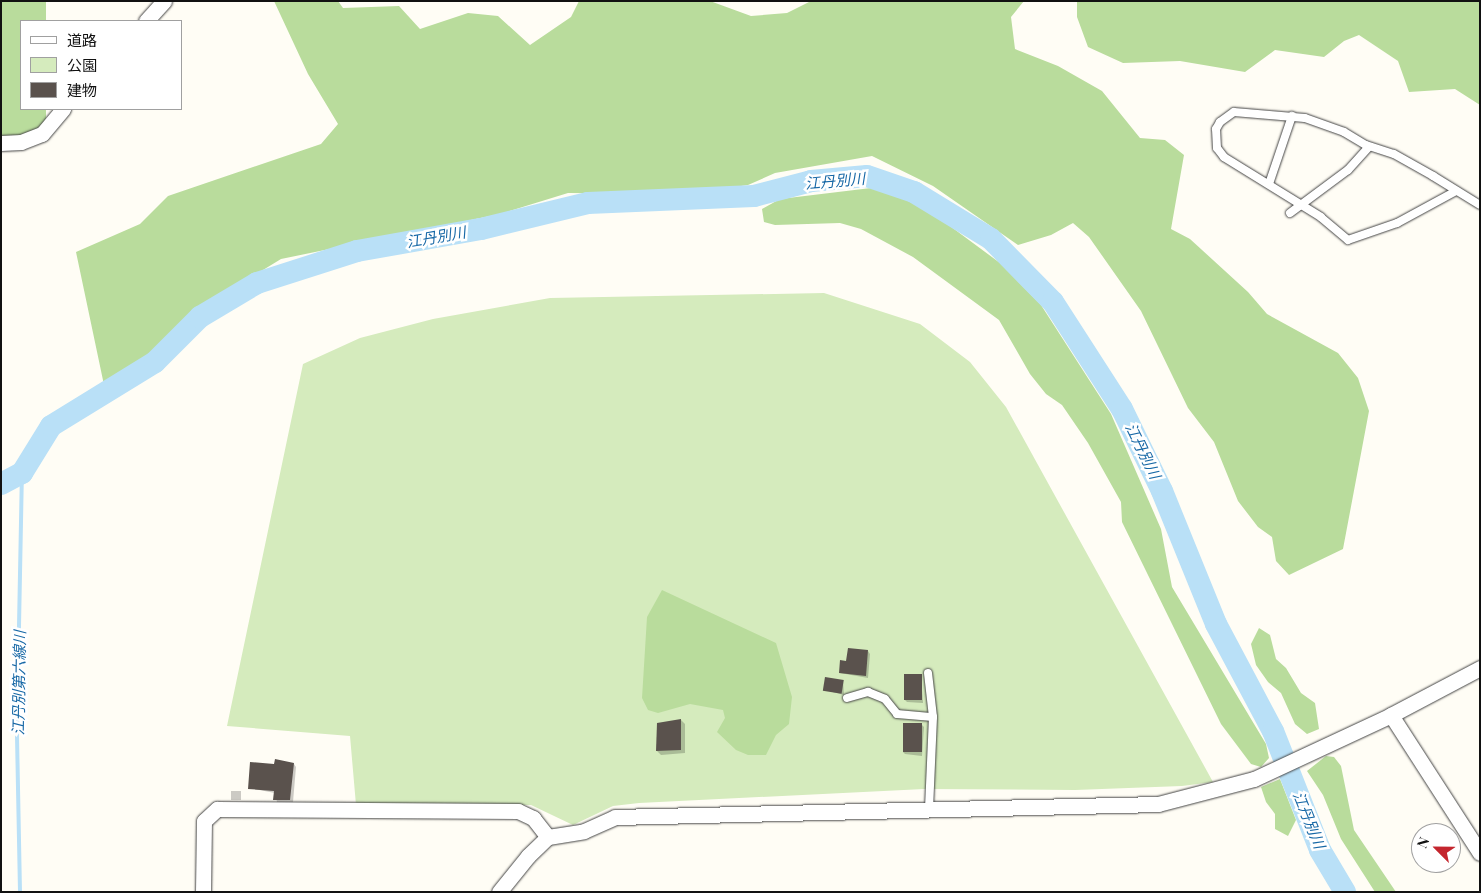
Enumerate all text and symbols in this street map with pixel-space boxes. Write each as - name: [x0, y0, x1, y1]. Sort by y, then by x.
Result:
- legend: [20, 20, 182, 110]
- text: 道路: [67, 30, 97, 50]
- text: 公園: [67, 55, 97, 75]
- text: 建物: [67, 80, 97, 100]
- water label: 江丹別川: [804, 169, 866, 193]
- water label: 江丹別川: [405, 223, 467, 251]
- water label: 江丹別川: [1122, 420, 1164, 482]
- water label: 江丹別第六線川: [9, 630, 29, 736]
- water label: 江丹別川: [1289, 789, 1329, 851]
- north arrow: [1411, 823, 1461, 873]
- text: N: [1412, 834, 1433, 851]

